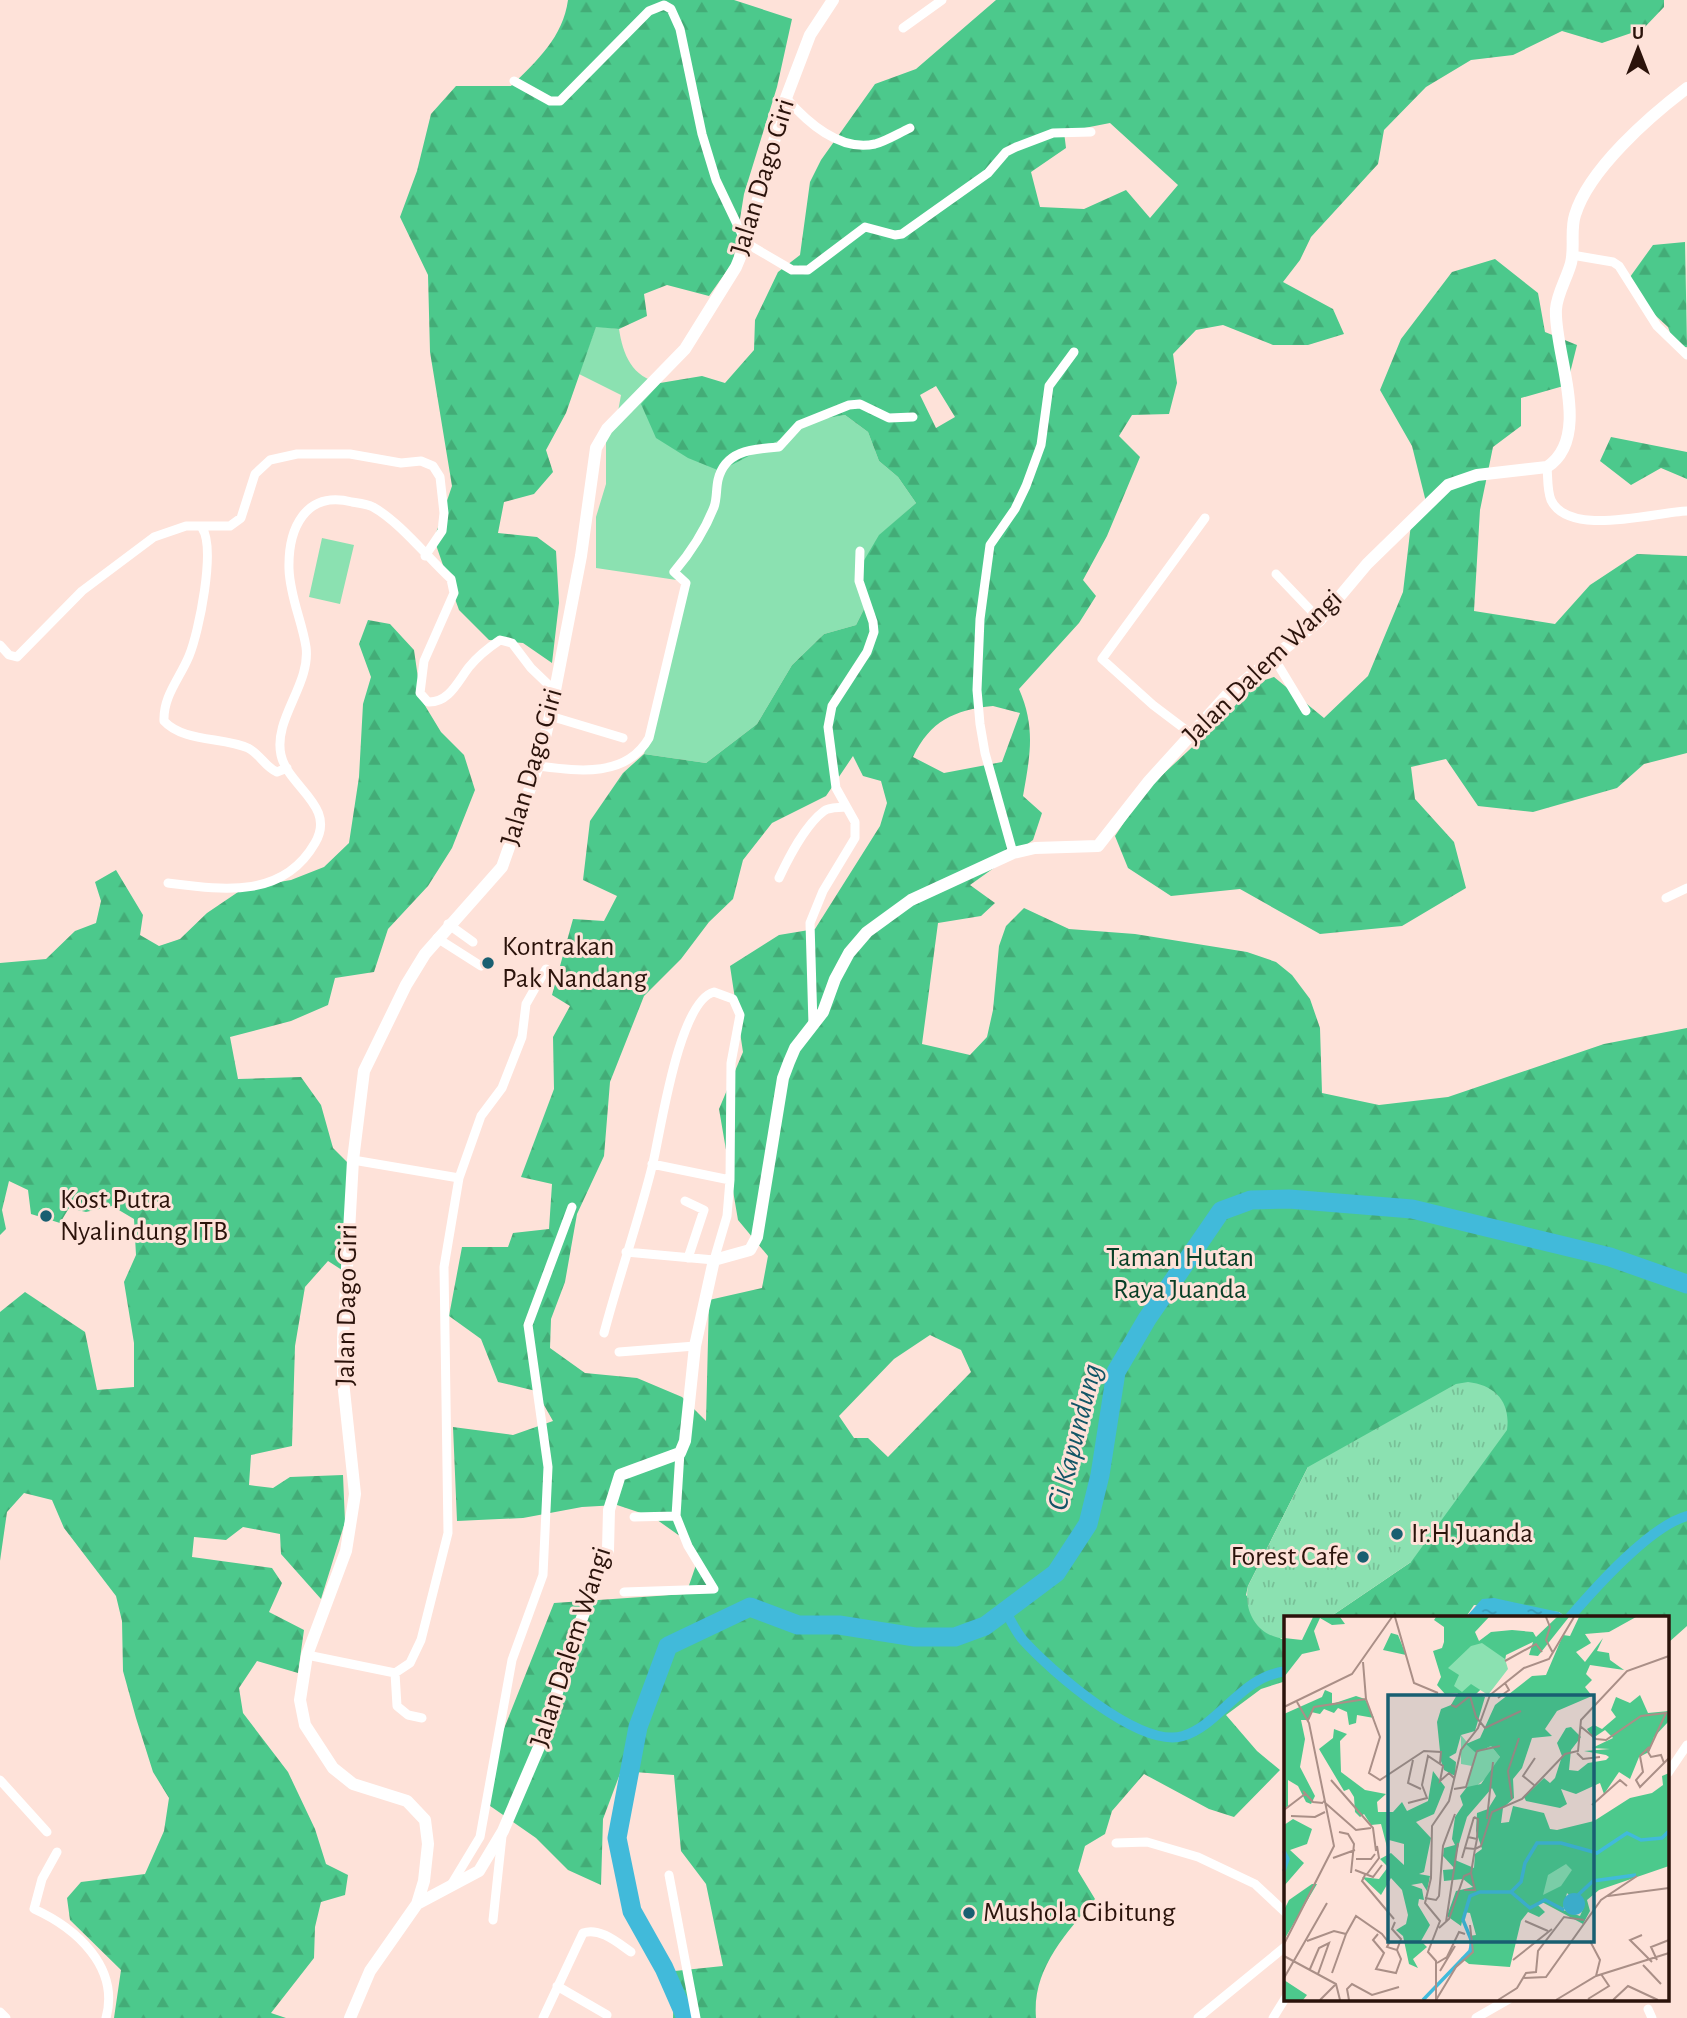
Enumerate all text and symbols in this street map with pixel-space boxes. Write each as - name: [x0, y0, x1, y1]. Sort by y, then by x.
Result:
- north arrow: [1603, 14, 1673, 84]
- text: U: [1632, 24, 1644, 43]
- street label: Jalan Dago Giri: [726, 95, 800, 259]
- street label: Jalan Dalem Wangi: [1178, 584, 1348, 750]
- street label: Jalan Dago Giri: [496, 685, 568, 849]
- place label: Kontrakan Pak Nandang: [502, 933, 647, 993]
- marker: Kontrakan Pak Nandang: [480, 955, 496, 971]
- place label: Kost Putra Nyalindung ITB: [60, 1186, 228, 1246]
- marker: Kost Putra Nyalindung ITB: [38, 1208, 54, 1224]
- street label: Jalan Dago Giri: [332, 1224, 362, 1386]
- park label: Taman Hutan Raya Juanda: [1106, 1244, 1254, 1304]
- water label: Ci Kapundung: [1042, 1361, 1108, 1513]
- place label: Ir.H.Juanda: [1411, 1520, 1533, 1548]
- marker: Ir.H.Juanda: [1389, 1526, 1405, 1542]
- street label: Jalan Dalem Wangi: [525, 1543, 617, 1751]
- place label: Forest Cafe: [1230, 1543, 1349, 1571]
- marker: Forest Cafe: [1355, 1549, 1371, 1565]
- inset map: [1284, 1616, 1670, 2000]
- place label: Mushola Cibitung: [983, 1899, 1176, 1927]
- marker: Mushola Cibitung: [961, 1905, 977, 1921]

